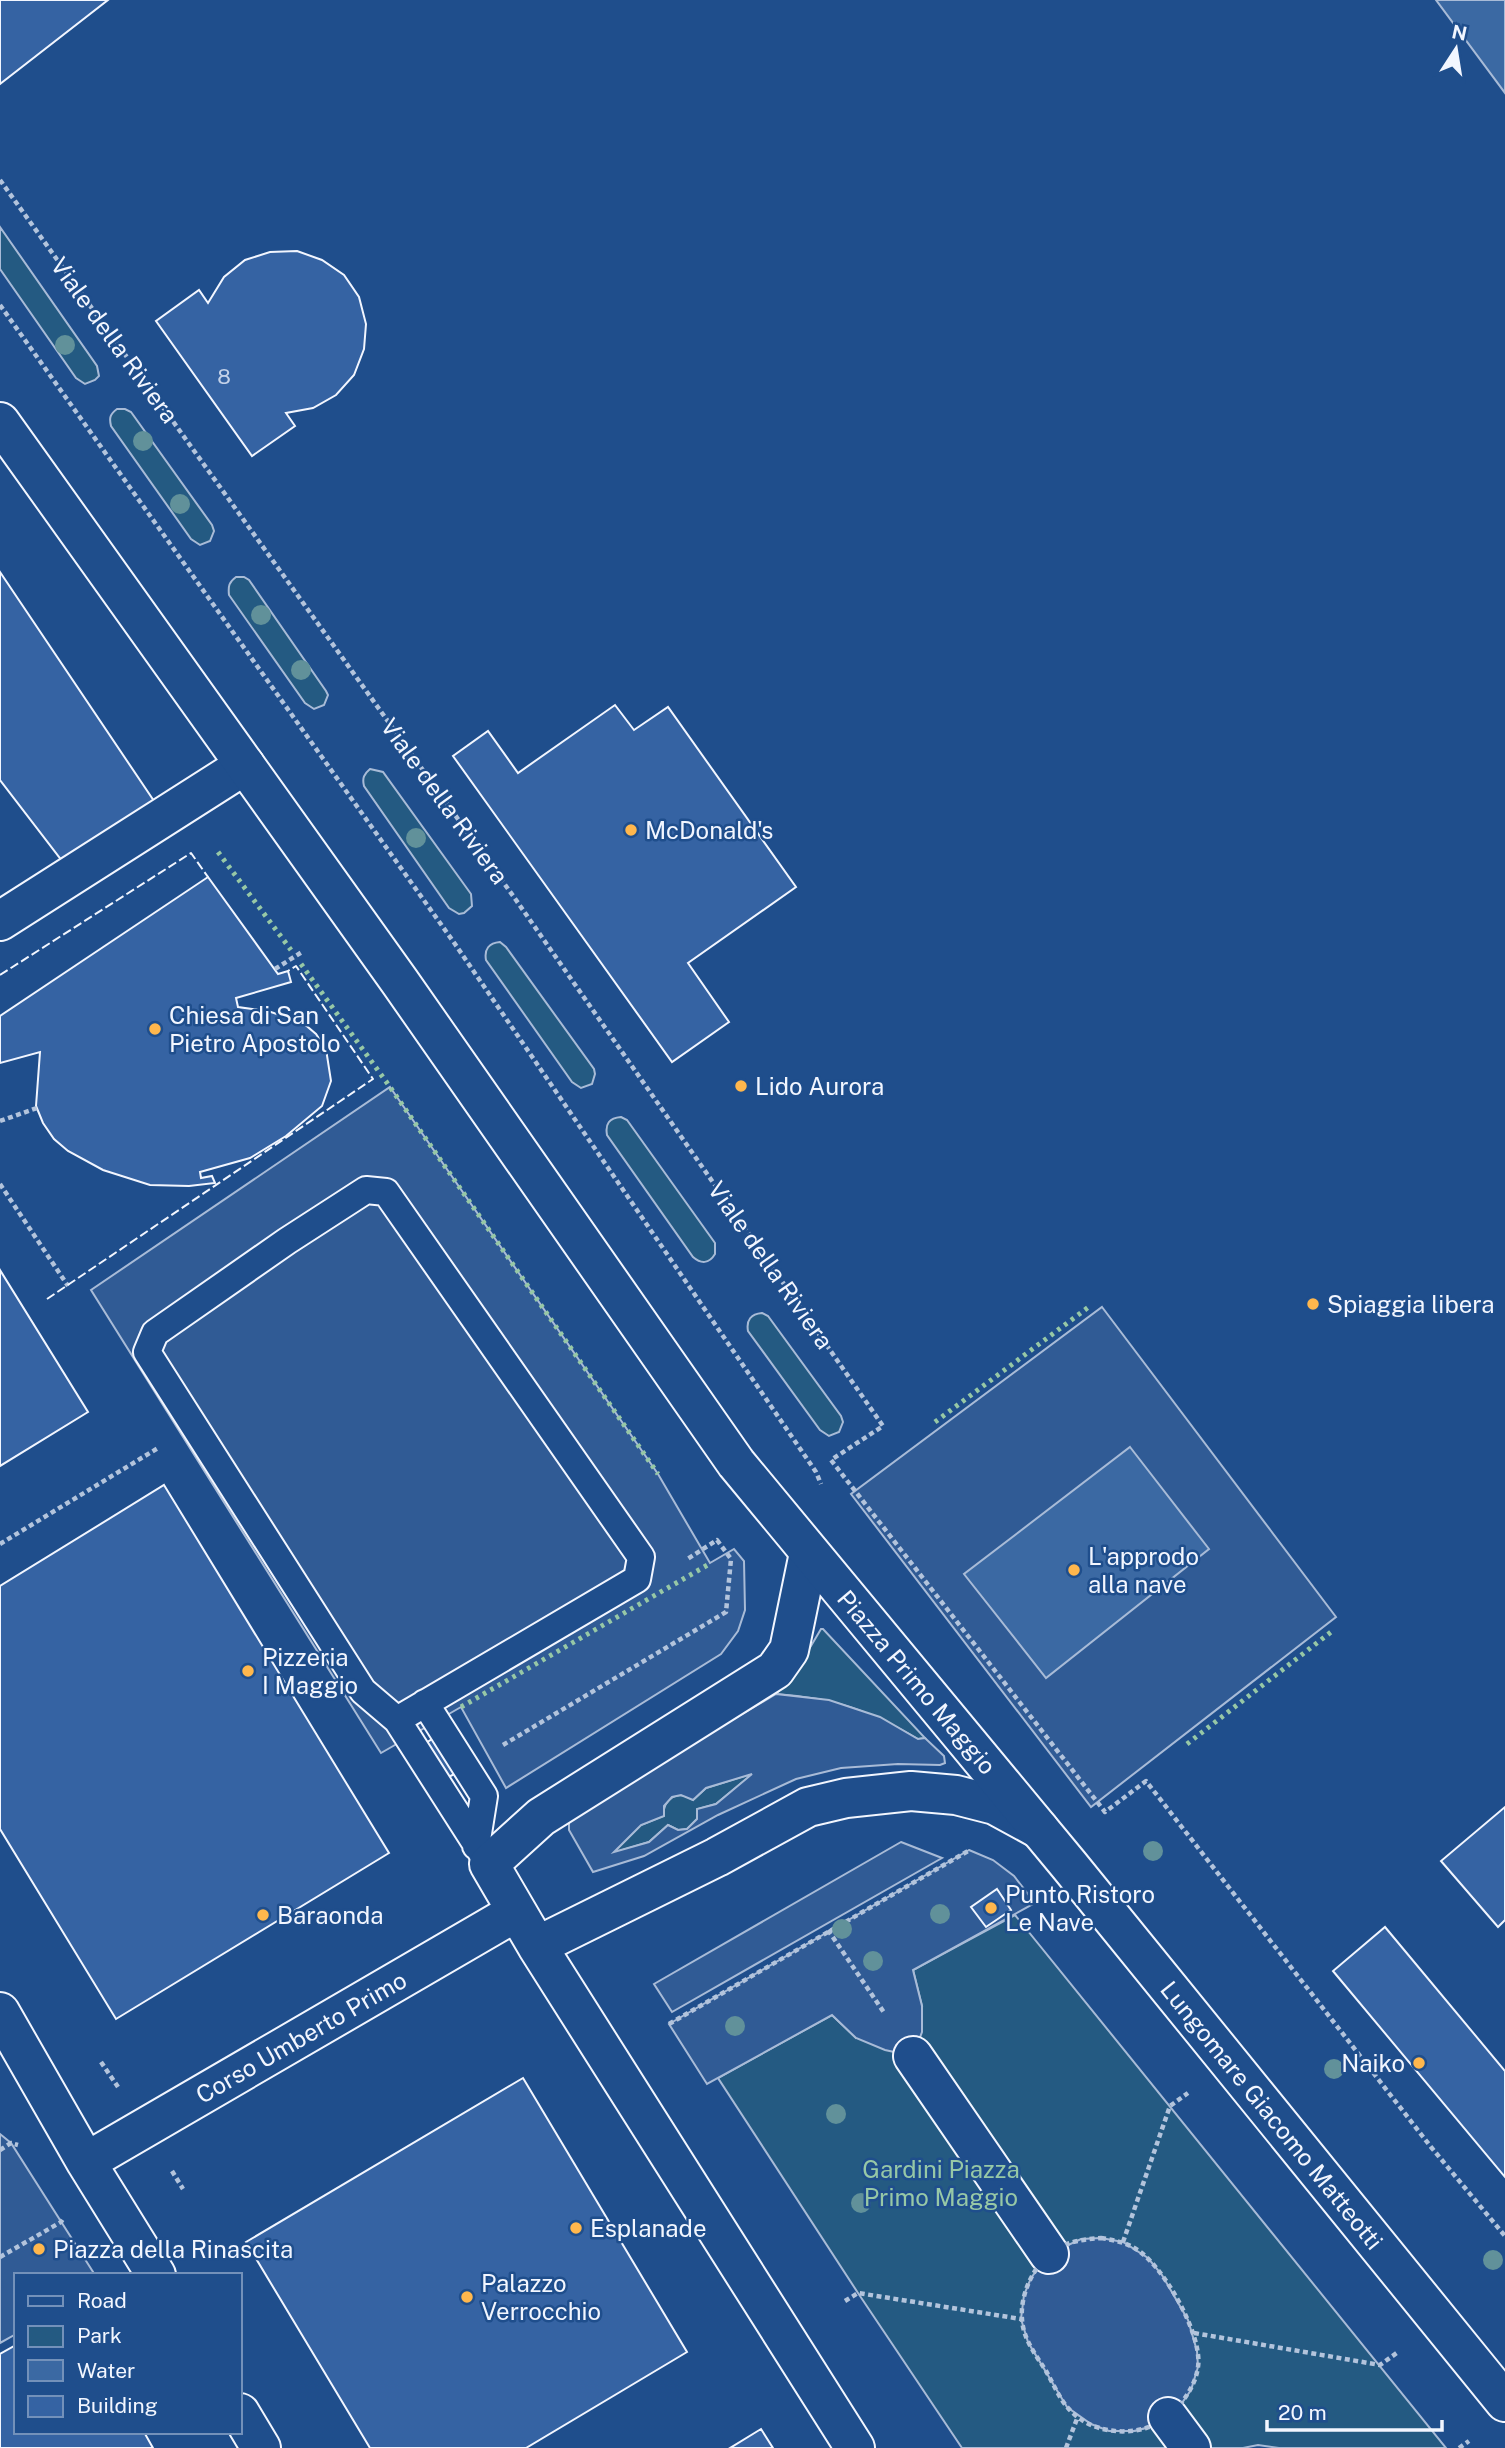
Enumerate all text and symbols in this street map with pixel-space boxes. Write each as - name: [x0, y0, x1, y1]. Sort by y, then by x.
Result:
- north arrow: [1421, 14, 1491, 84]
- text: N: [1450, 20, 1469, 45]
- street label: Viale della Riviera: [45, 252, 185, 428]
- house number: 8: [217, 364, 231, 389]
- street label: Viale della Riviera: [375, 713, 515, 889]
- place label: McDonald's: [645, 816, 773, 844]
- marker: McDonald's: [623, 822, 639, 838]
- place label: Chiesa di San Pietro Apostolo: [169, 1001, 341, 1057]
- marker: Chiesa di San Pietro Apostolo: [147, 1021, 163, 1037]
- place label: Lido Aurora: [755, 1072, 884, 1100]
- marker: Lido Aurora: [733, 1078, 749, 1094]
- street label: Viale della Riviera: [703, 1176, 839, 1354]
- place label: Spiaggia libera: [1327, 1290, 1495, 1318]
- marker: Spiaggia libera: [1305, 1296, 1321, 1312]
- place label: L'approdo alla nave: [1088, 1542, 1199, 1598]
- marker: L'approdo alla nave: [1066, 1562, 1082, 1578]
- street label: Piazza Primo Maggio: [832, 1584, 1002, 1780]
- place label: Pizzeria I Maggio: [262, 1643, 358, 1699]
- marker: Pizzeria I Maggio: [240, 1663, 256, 1679]
- place label: Punto Ristoro Le Nave: [1005, 1880, 1155, 1936]
- marker: Punto Ristoro Le Nave: [983, 1900, 999, 1916]
- place label: Baraonda: [277, 1901, 384, 1929]
- marker: Baraonda: [255, 1907, 271, 1923]
- street label: Corso Umberto Primo: [191, 1965, 411, 2109]
- street label: Lungomare Giacomo Matteotti: [1155, 1975, 1389, 2255]
- place label: Naiko: [1341, 2049, 1405, 2077]
- marker: Naiko: [1411, 2055, 1427, 2071]
- park label: Gardini Piazza Primo Maggio: [862, 2155, 1020, 2211]
- place label: Esplanade: [590, 2214, 707, 2242]
- marker: Esplanade: [568, 2220, 584, 2236]
- place label: Piazza della Rinascita: [53, 2235, 293, 2263]
- marker: Piazza della Rinascita: [31, 2241, 47, 2257]
- place label: Palazzo Verrocchio: [481, 2269, 601, 2325]
- legend: [14, 2273, 242, 2434]
- text: Road: [77, 2288, 127, 2313]
- marker: Palazzo Verrocchio: [459, 2289, 475, 2305]
- text: Park: [77, 2323, 122, 2348]
- text: Water: [77, 2358, 135, 2383]
- scale bar: [1267, 2388, 1442, 2432]
- text: Building: [77, 2393, 158, 2418]
- text: 20 m: [1278, 2400, 1327, 2425]

